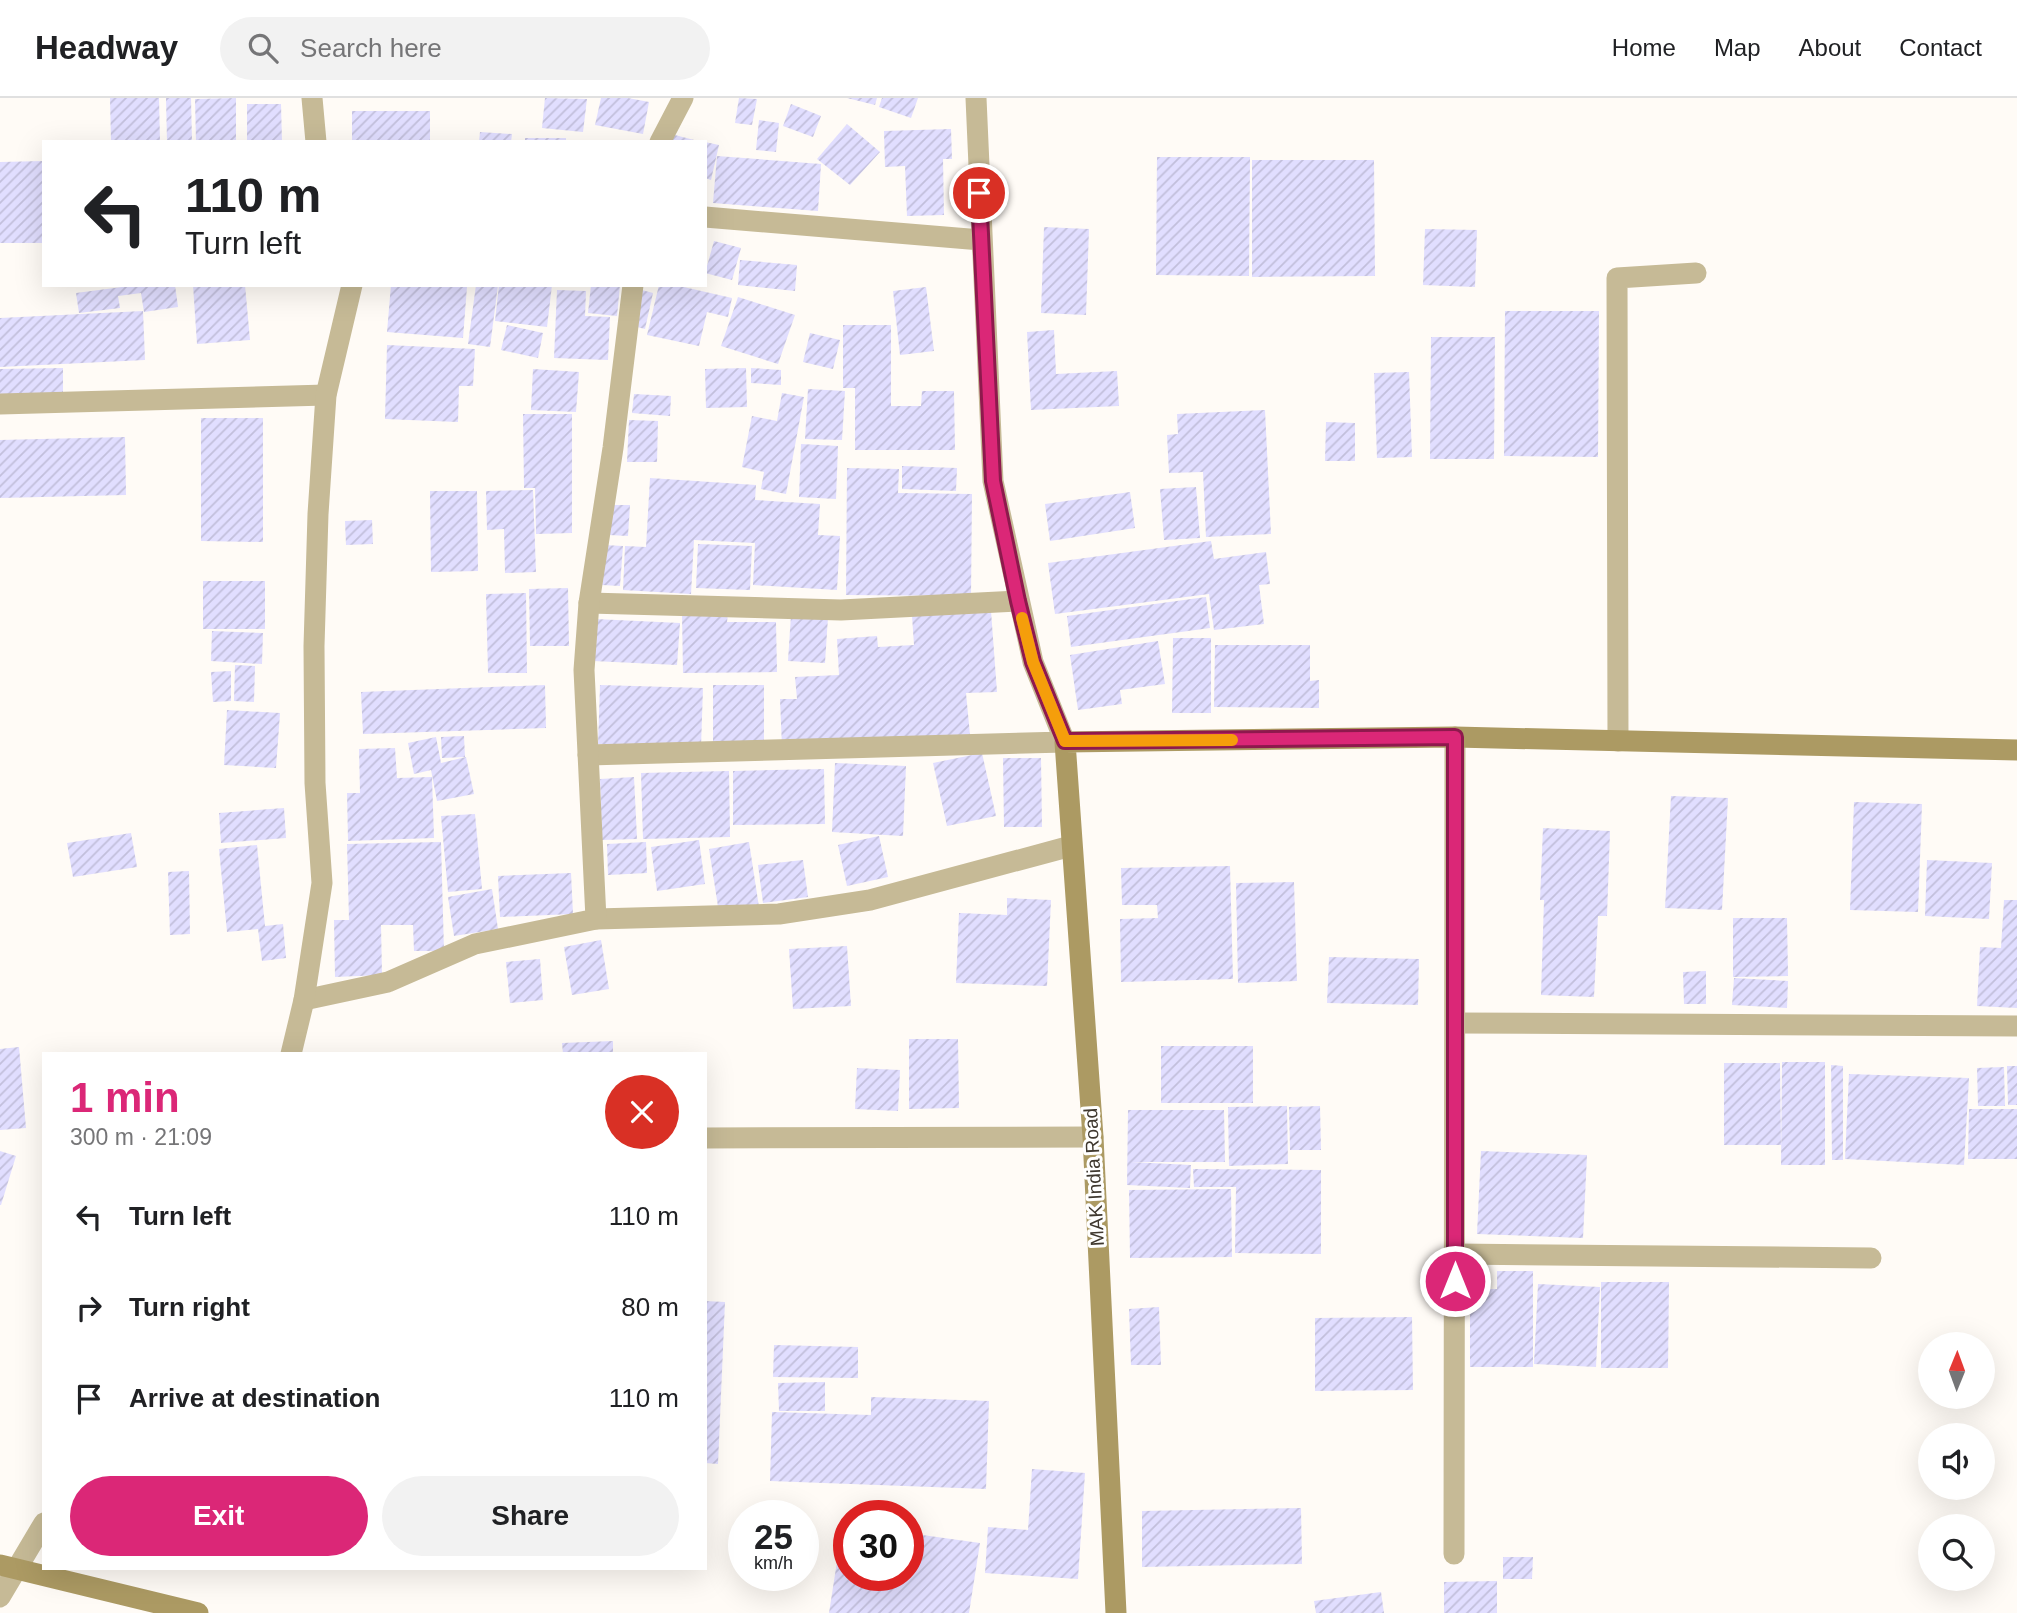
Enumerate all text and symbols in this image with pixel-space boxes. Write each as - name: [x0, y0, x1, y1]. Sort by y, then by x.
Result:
- search box: [220, 17, 710, 80]
- text: Headway: [35, 29, 178, 66]
- icon: search: [244, 29, 282, 67]
- text: Search here: [300, 33, 442, 63]
- text: Home: [1612, 34, 1676, 61]
- text: Map: [1714, 34, 1761, 61]
- text: About: [1799, 34, 1861, 61]
- text: Contact: [1899, 34, 1982, 61]
- pin: [949, 163, 1009, 223]
- icon: left: [70, 168, 161, 259]
- text: 110 m: [185, 168, 321, 222]
- icon: arrive: [960, 174, 998, 212]
- text: Turn left: [185, 225, 301, 261]
- text: 1 min: [70, 1074, 180, 1121]
- button: close: [605, 1075, 679, 1149]
- street label: MAK India Road: [1080, 1107, 1108, 1247]
- text: 300 m · 21:09: [70, 1124, 212, 1150]
- icon: left: [70, 1198, 108, 1236]
- text: Turn left: [129, 1201, 231, 1231]
- text: 110 m: [609, 1201, 679, 1231]
- position arrow: [1418, 1244, 1492, 1318]
- icon: right: [70, 1289, 108, 1327]
- text: Turn right: [129, 1292, 250, 1322]
- text: 80 m: [621, 1292, 679, 1322]
- north arrow: [1918, 1332, 1995, 1409]
- map controls: [1918, 1332, 1995, 1591]
- icon: arrive: [70, 1380, 108, 1418]
- text: Arrive at destination: [129, 1383, 380, 1413]
- text: 110 m: [609, 1383, 679, 1413]
- button: sound: [1918, 1423, 1995, 1500]
- button: Exit: [70, 1476, 368, 1556]
- button: Share: [382, 1476, 679, 1556]
- speed limit sign: 30: [833, 1500, 924, 1591]
- button: search: [1918, 1514, 1995, 1591]
- text: 25: [754, 1517, 793, 1556]
- text: km/h: [754, 1553, 793, 1573]

